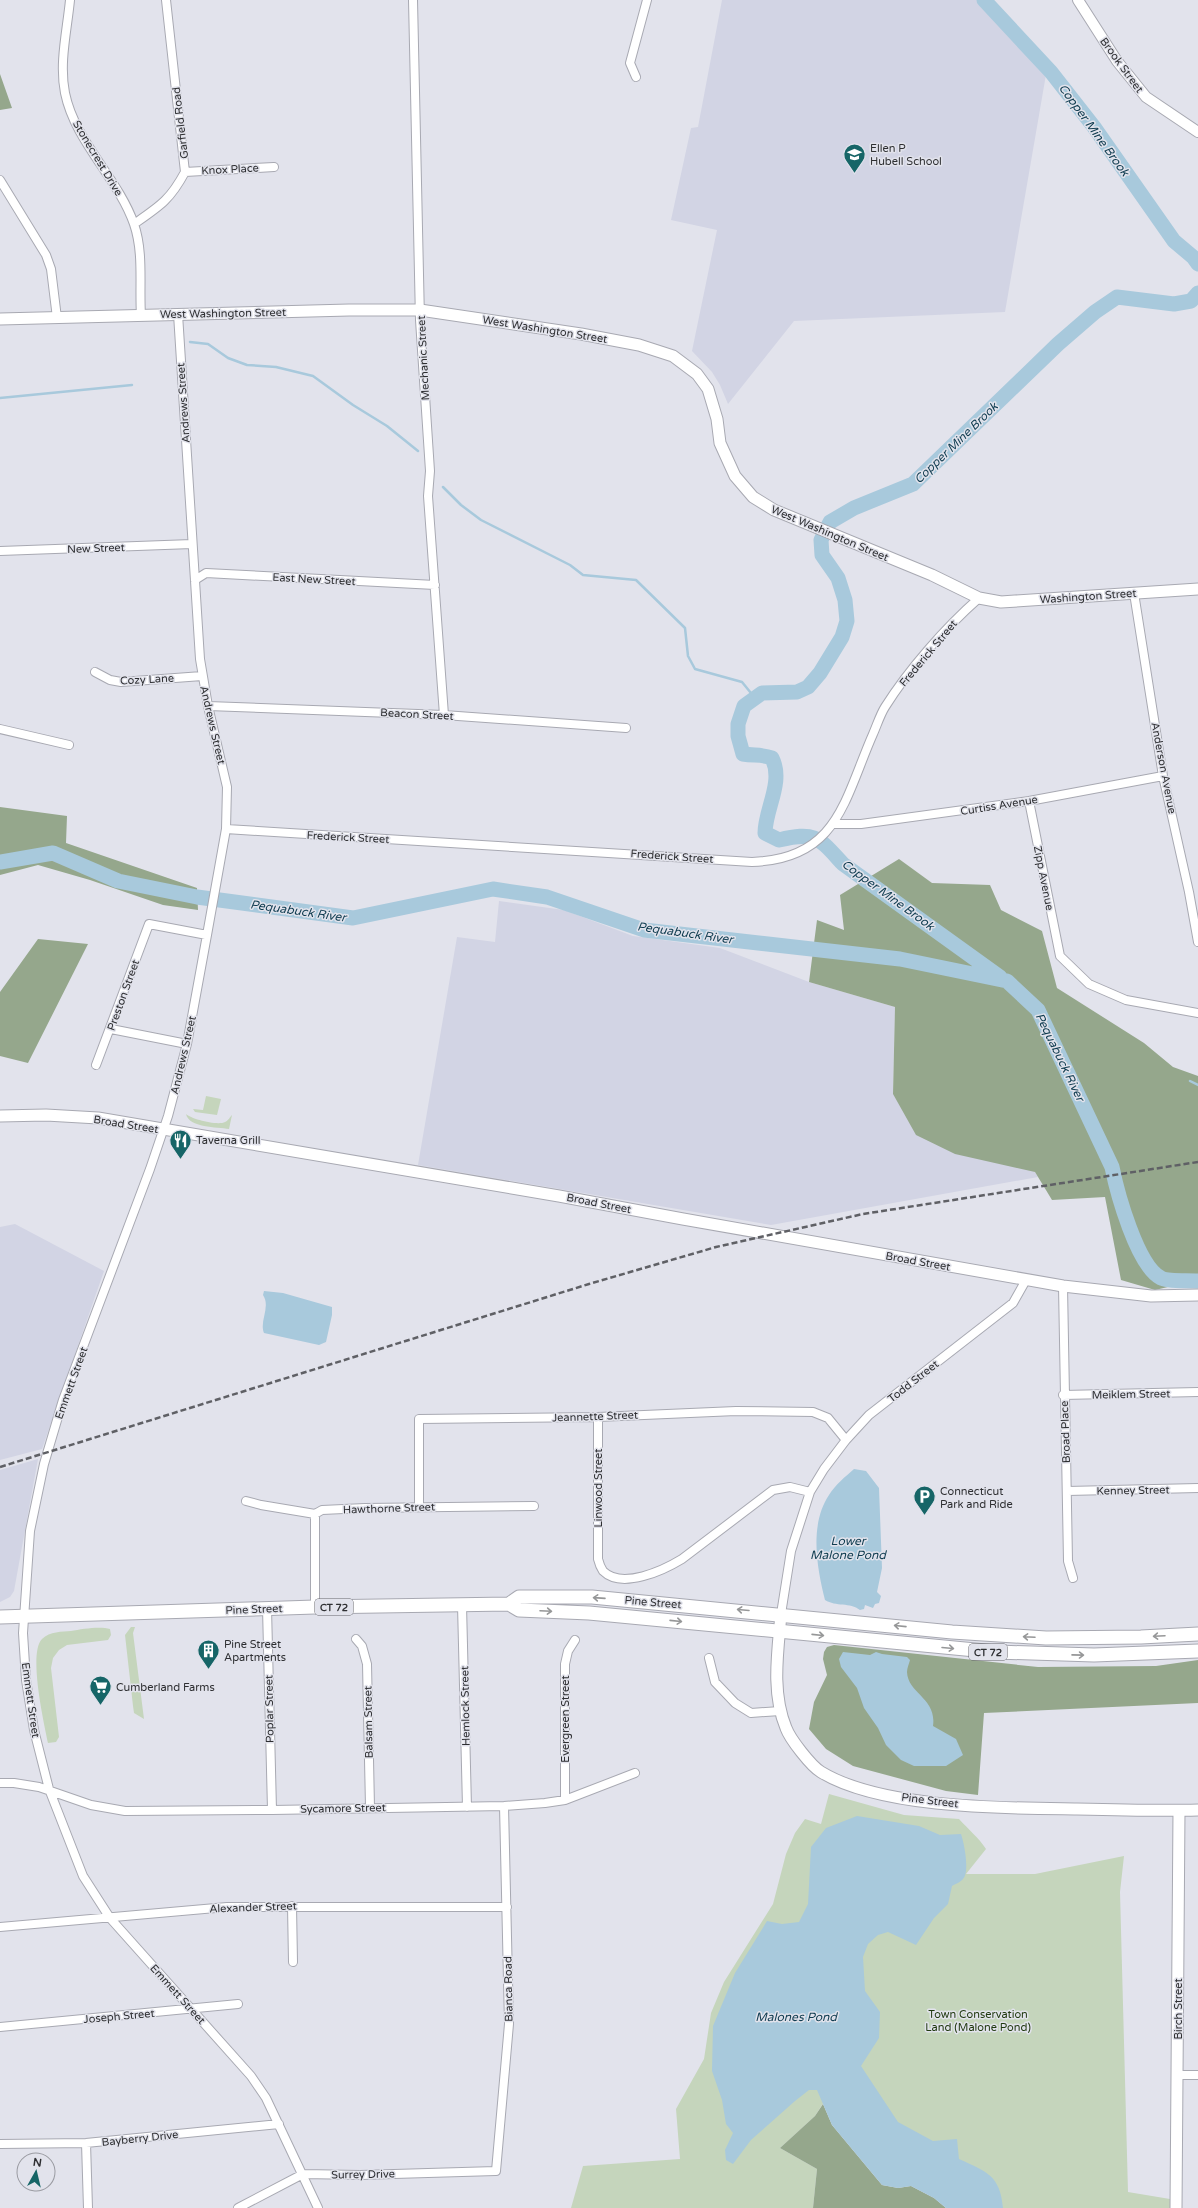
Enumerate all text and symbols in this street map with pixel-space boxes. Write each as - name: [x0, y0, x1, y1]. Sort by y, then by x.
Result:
- street label: Brook Street: [1097, 35, 1146, 96]
- water label: Copper Mine Brook: [1056, 81, 1133, 180]
- street label: Garfield Road: [170, 86, 191, 160]
- street label: Stonecrest Drive: [70, 118, 125, 198]
- school or university icon: Ellen P Hubell School: [842, 141, 868, 174]
- place label: Ellen P Hubell School: [870, 142, 942, 168]
- street label: Knox Place: [201, 161, 259, 178]
- street label: West Washington Street: [160, 306, 286, 321]
- street label: West Washington Street: [482, 313, 608, 346]
- street label: Mechanic Street: [415, 315, 432, 401]
- street label: Andrews Street: [174, 362, 193, 443]
- water label: Copper Mine Brook: [911, 399, 1002, 486]
- street label: West Washington Street: [769, 503, 890, 564]
- street label: New Street: [67, 541, 125, 556]
- street label: East New Street: [272, 571, 356, 588]
- street label: Washington Street: [1039, 587, 1137, 606]
- street label: Frederick Street: [897, 617, 960, 689]
- street label: Cozy Lane: [120, 672, 174, 687]
- street label: Andrews Street: [197, 685, 228, 766]
- street label: Beacon Street: [380, 706, 454, 723]
- street label: Anderson Avenue: [1148, 721, 1179, 815]
- street label: Curtiss Avenue: [959, 793, 1039, 818]
- street label: Frederick Street: [306, 829, 390, 846]
- street label: Zipp Avenue: [1031, 845, 1056, 912]
- street label: Frederick Street: [630, 847, 714, 866]
- water label: Copper Mine Brook: [839, 857, 938, 934]
- water label: Pequabuck River: [249, 897, 348, 925]
- water label: Pequabuck River: [636, 919, 735, 947]
- street label: Preston Street: [105, 958, 142, 1032]
- water label: Pequabuck River: [1033, 1011, 1088, 1105]
- street label: Andrews Street: [168, 1015, 199, 1096]
- street label: Broad Street: [92, 1113, 159, 1136]
- restaurant icon: Taverna Grill: [167, 1127, 193, 1160]
- place label: Taverna Grill: [196, 1134, 261, 1147]
- street label: Broad Street: [565, 1191, 632, 1216]
- street label: Broad Street: [884, 1249, 951, 1274]
- street label: Emmett Street: [52, 1345, 91, 1421]
- street label: Todd Street: [885, 1358, 941, 1405]
- street label: Meiklem Street: [1092, 1387, 1171, 1402]
- street label: Broad Place: [1058, 1400, 1073, 1463]
- street label: Jeannette Street: [552, 1409, 638, 1424]
- street label: Linwood Street: [592, 1449, 605, 1527]
- street label: Kenney Street: [1096, 1483, 1170, 1498]
- parking icon: Connecticut Park and Ride: [911, 1484, 937, 1517]
- place label: Connecticut Park and Ride: [940, 1485, 1013, 1511]
- street label: Hawthorne Street: [343, 1500, 435, 1517]
- water label: Lower Malone Pond: [810, 1534, 887, 1562]
- one-way arrow: [593, 1594, 606, 1601]
- street label: Pine Street: [624, 1594, 682, 1611]
- road number: CT 72: [315, 1599, 353, 1615]
- street label: Pine Street: [225, 1602, 283, 1617]
- one-way arrow: [539, 1607, 552, 1615]
- one-way arrow: [736, 1607, 749, 1614]
- one-way arrow: [669, 1618, 682, 1625]
- one-way arrow: [894, 1622, 907, 1630]
- one-way arrow: [812, 1631, 825, 1639]
- one-way arrow: [1023, 1633, 1036, 1641]
- one-way arrow: [1153, 1633, 1166, 1640]
- building icon: Pine Street Apartments: [196, 1637, 222, 1670]
- place label: Pine Street Apartments: [224, 1638, 286, 1664]
- one-way arrow: [941, 1644, 954, 1652]
- road number: CT 72: [969, 1644, 1007, 1660]
- one-way arrow: [1071, 1651, 1084, 1659]
- street label: Emmett Street: [19, 1661, 42, 1739]
- street label: Hemlock Street: [458, 1666, 473, 1746]
- supermarket icon: Cumberland Farms: [87, 1674, 113, 1707]
- street label: Poplar Street: [262, 1675, 277, 1743]
- street label: Evergreen Street: [559, 1675, 572, 1763]
- place label: Cumberland Farms: [116, 1681, 215, 1694]
- street label: Balsam Street: [361, 1686, 376, 1758]
- street label: Pine Street: [901, 1791, 959, 1810]
- street label: Sycamore Street: [300, 1801, 386, 1816]
- street label: Alexander Street: [209, 1899, 297, 1916]
- street label: Bianca Road: [501, 1956, 516, 2022]
- street label: Emmett Street: [147, 1962, 208, 2027]
- street label: Birch Street: [1172, 1978, 1185, 2040]
- street label: Joseph Street: [83, 2007, 155, 2026]
- park label: Town Conservation Land (Malone Pond): [925, 2008, 1031, 2034]
- water label: Malones Pond: [755, 2010, 838, 2024]
- street label: Bayberry Drive: [101, 2128, 179, 2149]
- north arrow: [16, 2152, 56, 2192]
- text: N: [32, 2156, 43, 2170]
- street label: Surrey Drive: [331, 2167, 395, 2182]

